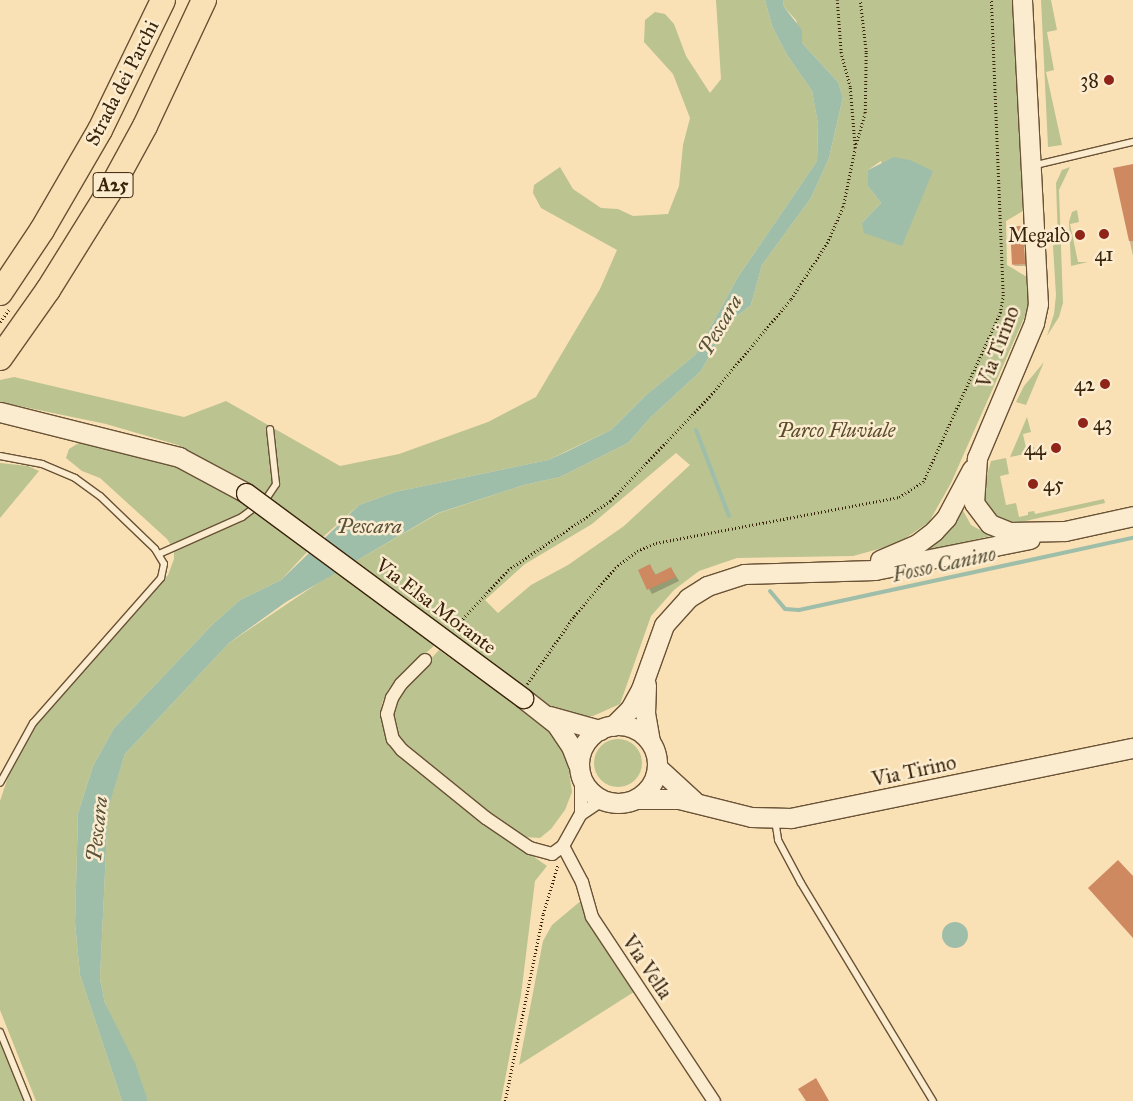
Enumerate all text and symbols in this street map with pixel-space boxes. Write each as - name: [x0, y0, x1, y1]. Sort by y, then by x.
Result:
- street label: Strada dei Parchi: [80, 16, 164, 150]
- place label: 38: [1080, 68, 1099, 92]
- marker: 38: [1103, 74, 1115, 86]
- road number: A25: [92, 168, 134, 202]
- place label: Megalò: [1008, 223, 1070, 247]
- marker: 41: [1098, 228, 1110, 240]
- marker: Megalò: [1074, 229, 1086, 241]
- place label: 41: [1094, 242, 1114, 266]
- water label: Pescara: [693, 290, 747, 360]
- street label: Via Tirino: [971, 303, 1025, 391]
- place label: 42: [1074, 372, 1095, 396]
- marker: 42: [1099, 378, 1111, 390]
- place label: 43: [1093, 411, 1112, 435]
- marker: 43: [1077, 417, 1089, 429]
- park label: Parco Fluviale: [777, 418, 895, 442]
- place label: 44: [1024, 436, 1046, 460]
- marker: 44: [1050, 442, 1062, 454]
- place label: 45: [1043, 472, 1063, 496]
- marker: 45: [1027, 478, 1039, 490]
- water label: Pescara: [336, 513, 402, 539]
- water label: Fosso Canino: [890, 541, 998, 587]
- street label: Via Elsa Morante: [371, 553, 501, 659]
- street label: Via Tirino: [870, 750, 958, 792]
- water label: Pescara: [81, 795, 113, 863]
- street label: Via Vella: [617, 930, 677, 1004]

